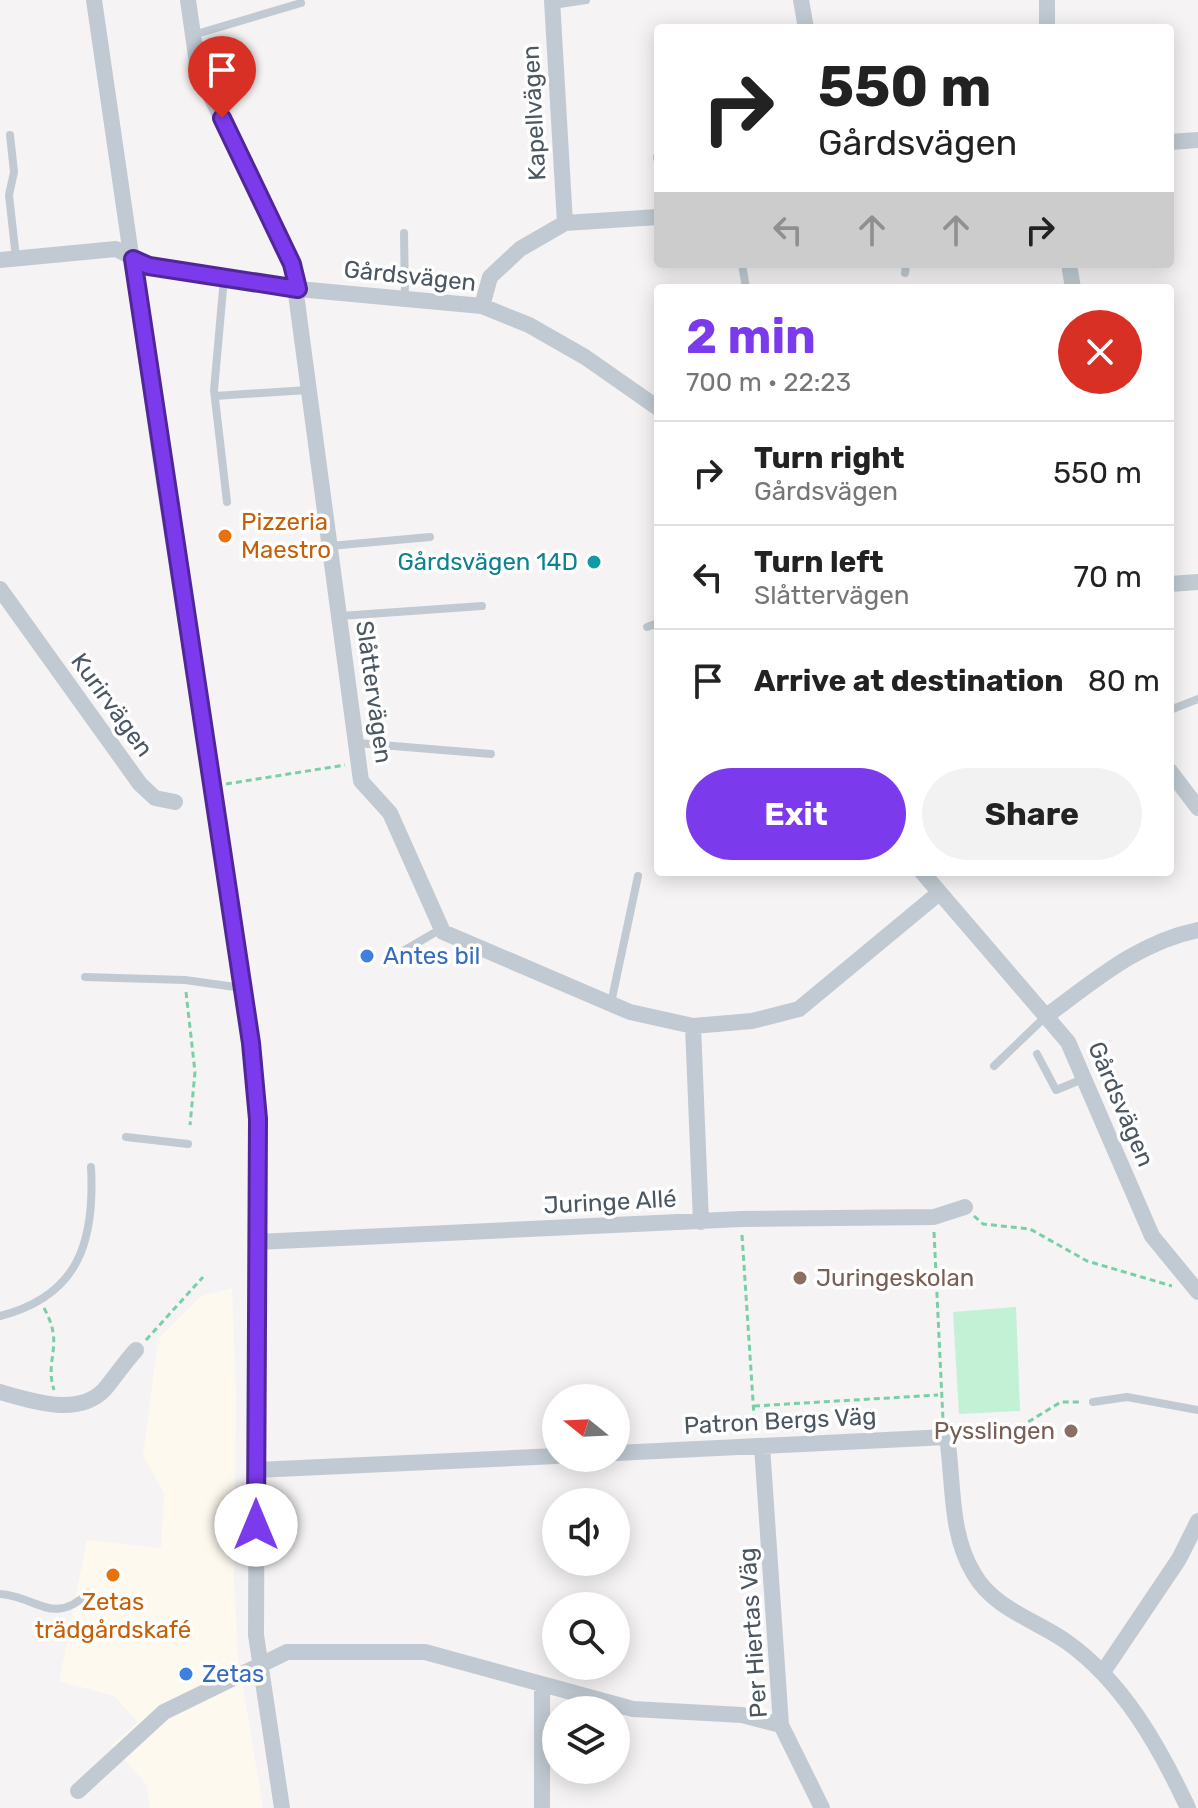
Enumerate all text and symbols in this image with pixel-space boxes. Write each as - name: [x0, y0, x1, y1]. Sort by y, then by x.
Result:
- pin: [188, 36, 256, 118]
- street label: Kapellvägen: [516, 45, 552, 181]
- icon: arrive: [200, 48, 244, 92]
- text: 550 m: [818, 54, 992, 120]
- icon: right: [686, 56, 790, 160]
- text: Gårdsvägen: [818, 121, 1017, 164]
- icon: left: [766, 208, 810, 252]
- icon: ahead: [850, 208, 894, 252]
- icon: ahead: [934, 208, 978, 252]
- icon: right: [1018, 208, 1062, 252]
- street label: Gårdsvägen: [342, 255, 478, 297]
- text: 2 min: [686, 308, 816, 365]
- button: close: [1058, 310, 1142, 394]
- text: 700 m · 22:23: [686, 367, 851, 398]
- text: Turn right: [754, 440, 905, 476]
- icon: right: [686, 451, 730, 495]
- text: 550 m: [1053, 455, 1142, 491]
- text: Gårdsvägen: [754, 476, 898, 507]
- place label: Pizzeria Maestro: [241, 508, 331, 564]
- marker: Pizzeria Maestro: [216, 527, 234, 545]
- text: Turn left: [754, 544, 884, 580]
- place label: Gårdsvägen 14D: [397, 548, 578, 576]
- marker: Gårdsvägen 14D: [585, 553, 603, 571]
- icon: left: [686, 555, 730, 599]
- text: 70 m: [1074, 559, 1142, 595]
- text: Slåttervägen: [754, 580, 910, 611]
- street label: Slåttervägen: [350, 619, 398, 765]
- street label: Kurirvägen: [65, 648, 159, 762]
- icon: arrive: [686, 659, 730, 703]
- text: Arrive at destination: [754, 663, 1064, 699]
- text: 80 m: [1088, 663, 1160, 699]
- button: Exit: [686, 768, 906, 860]
- button: Share: [922, 768, 1142, 860]
- place label: Antes bil: [383, 942, 480, 970]
- marker: Antes bil: [358, 947, 376, 965]
- street label: Gårdsvägen: [1082, 1037, 1160, 1171]
- street label: Juringe Allé: [543, 1185, 677, 1219]
- place label: Juringeskolan: [816, 1264, 974, 1292]
- marker: Juringeskolan: [791, 1269, 809, 1287]
- north arrow: [542, 1384, 630, 1472]
- map controls: [542, 1384, 630, 1784]
- street label: Patron Bergs Väg: [683, 1402, 877, 1440]
- place label: Pysslingen: [934, 1417, 1055, 1445]
- marker: Pysslingen: [1062, 1422, 1080, 1440]
- position arrow: [214, 1483, 298, 1567]
- button: sound: [542, 1488, 630, 1576]
- street label: Per Hiertas Väg: [733, 1547, 773, 1719]
- marker: Zetas trädgårdskafé: [104, 1566, 122, 1584]
- place label: Zetas trädgårdskafé: [35, 1588, 191, 1644]
- button: search: [542, 1592, 630, 1680]
- place label: Zetas: [202, 1660, 264, 1688]
- marker: Zetas: [177, 1665, 195, 1683]
- button: layers: [542, 1696, 630, 1784]

